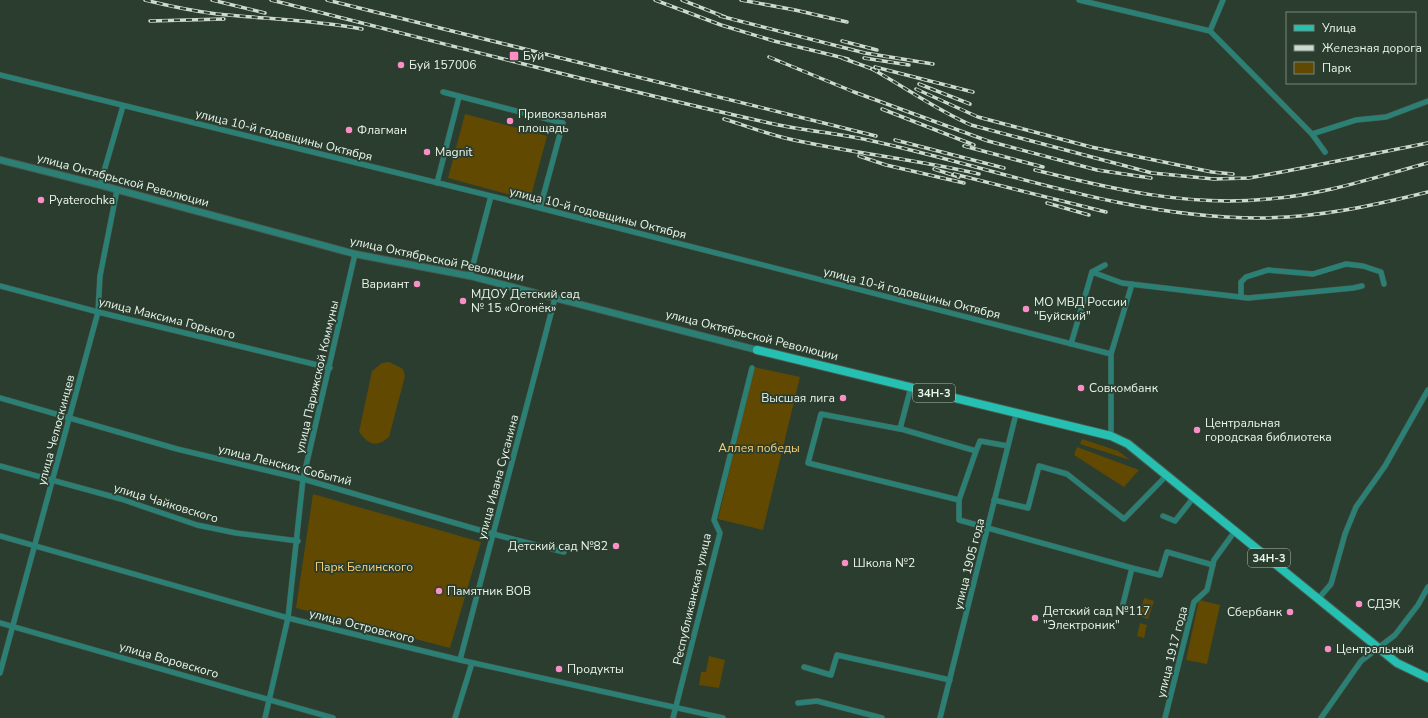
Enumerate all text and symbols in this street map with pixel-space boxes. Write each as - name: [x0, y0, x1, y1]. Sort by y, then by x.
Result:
- legend: [1286, 12, 1416, 84]
- text: Улица: [1321, 20, 1356, 36]
- text: Железная дорога: [1322, 40, 1422, 56]
- place label: Буй: [523, 48, 544, 64]
- marker: Буй: [508, 50, 520, 62]
- place label: Буй 157006: [409, 57, 477, 73]
- marker: Буй 157006: [396, 60, 406, 70]
- text: Парк: [1322, 60, 1352, 76]
- street label: улица 10-й годовщины Октября: [194, 105, 374, 165]
- place label: Привокзальная площадь: [518, 106, 607, 136]
- marker: Привокзальная площадь: [505, 116, 515, 126]
- place label: Флагман: [357, 122, 407, 138]
- marker: Флагман: [344, 125, 354, 135]
- place label: Magnit: [435, 144, 473, 160]
- marker: Magnit: [422, 147, 432, 157]
- street label: улица Октябрьской Революции: [35, 149, 211, 211]
- street label: улица 10-й годовщины Октября: [508, 183, 688, 243]
- place label: Pyaterochka: [49, 192, 115, 208]
- marker: Pyaterochka: [36, 195, 46, 205]
- street label: улица Октябрьской Революции: [349, 233, 525, 285]
- street label: улица 10-й годовщины Октября: [822, 263, 1002, 323]
- place label: Вариант: [361, 276, 410, 292]
- marker: Вариант: [412, 279, 422, 289]
- place label: МДОУ Детский сад № 15 «Огонёк»: [471, 286, 580, 316]
- street label: улица Максима Горького: [97, 293, 237, 343]
- place label: МО МВД России "Буйский": [1034, 294, 1127, 324]
- marker: МДОУ Детский сад № 15 «Огонёк»: [458, 296, 468, 306]
- street label: улица Парижской Коммуны: [292, 299, 342, 455]
- marker: МО МВД России "Буйский": [1021, 304, 1031, 314]
- street label: улица Октябрьской Революции: [664, 306, 840, 364]
- street label: улица Челюскинцев: [34, 373, 79, 487]
- place label: Совкомбанк: [1089, 380, 1159, 396]
- marker: Совкомбанк: [1076, 383, 1086, 393]
- road number: 34Н-3: [913, 384, 955, 402]
- place label: Высшая лига: [761, 390, 835, 406]
- marker: Высшая лига: [838, 393, 848, 403]
- street label: улица Ивана Сусанина: [474, 413, 522, 541]
- place label: Центральная городская библиотека: [1205, 415, 1332, 445]
- marker: Центральная городская библиотека: [1192, 425, 1202, 435]
- park label: Аллея победы: [718, 440, 800, 456]
- street label: улица Ленских Событий: [217, 441, 353, 489]
- street label: улица Чайковского: [112, 479, 220, 527]
- street label: улица 1905 года: [950, 516, 988, 612]
- street label: Республиканская улица: [669, 532, 715, 666]
- place label: Детский сад №82: [508, 538, 608, 554]
- marker: Детский сад №82: [611, 541, 621, 551]
- road number: 34Н-3: [1248, 549, 1290, 567]
- place label: Школа №2: [853, 555, 915, 571]
- marker: Школа №2: [840, 558, 850, 568]
- park label: Парк Белинского: [315, 559, 413, 575]
- place label: Памятник ВОВ: [447, 583, 531, 599]
- marker: Памятник ВОВ: [434, 586, 444, 596]
- place label: СДЭК: [1367, 596, 1400, 612]
- marker: СДЭК: [1354, 599, 1364, 609]
- place label: Детский сад №117 "Электроник": [1043, 603, 1150, 633]
- street label: улица 1917 года: [1153, 604, 1191, 700]
- place label: Сбербанк: [1227, 604, 1283, 620]
- street label: улица Островского: [308, 605, 417, 647]
- marker: Сбербанк: [1285, 607, 1295, 617]
- marker: Детский сад №117 "Электроник": [1030, 613, 1040, 623]
- street label: улица Воровского: [117, 638, 221, 682]
- place label: Центральный: [1336, 641, 1414, 657]
- marker: Центральный: [1323, 644, 1333, 654]
- place label: Продукты: [567, 661, 624, 677]
- marker: Продукты: [554, 664, 564, 674]

